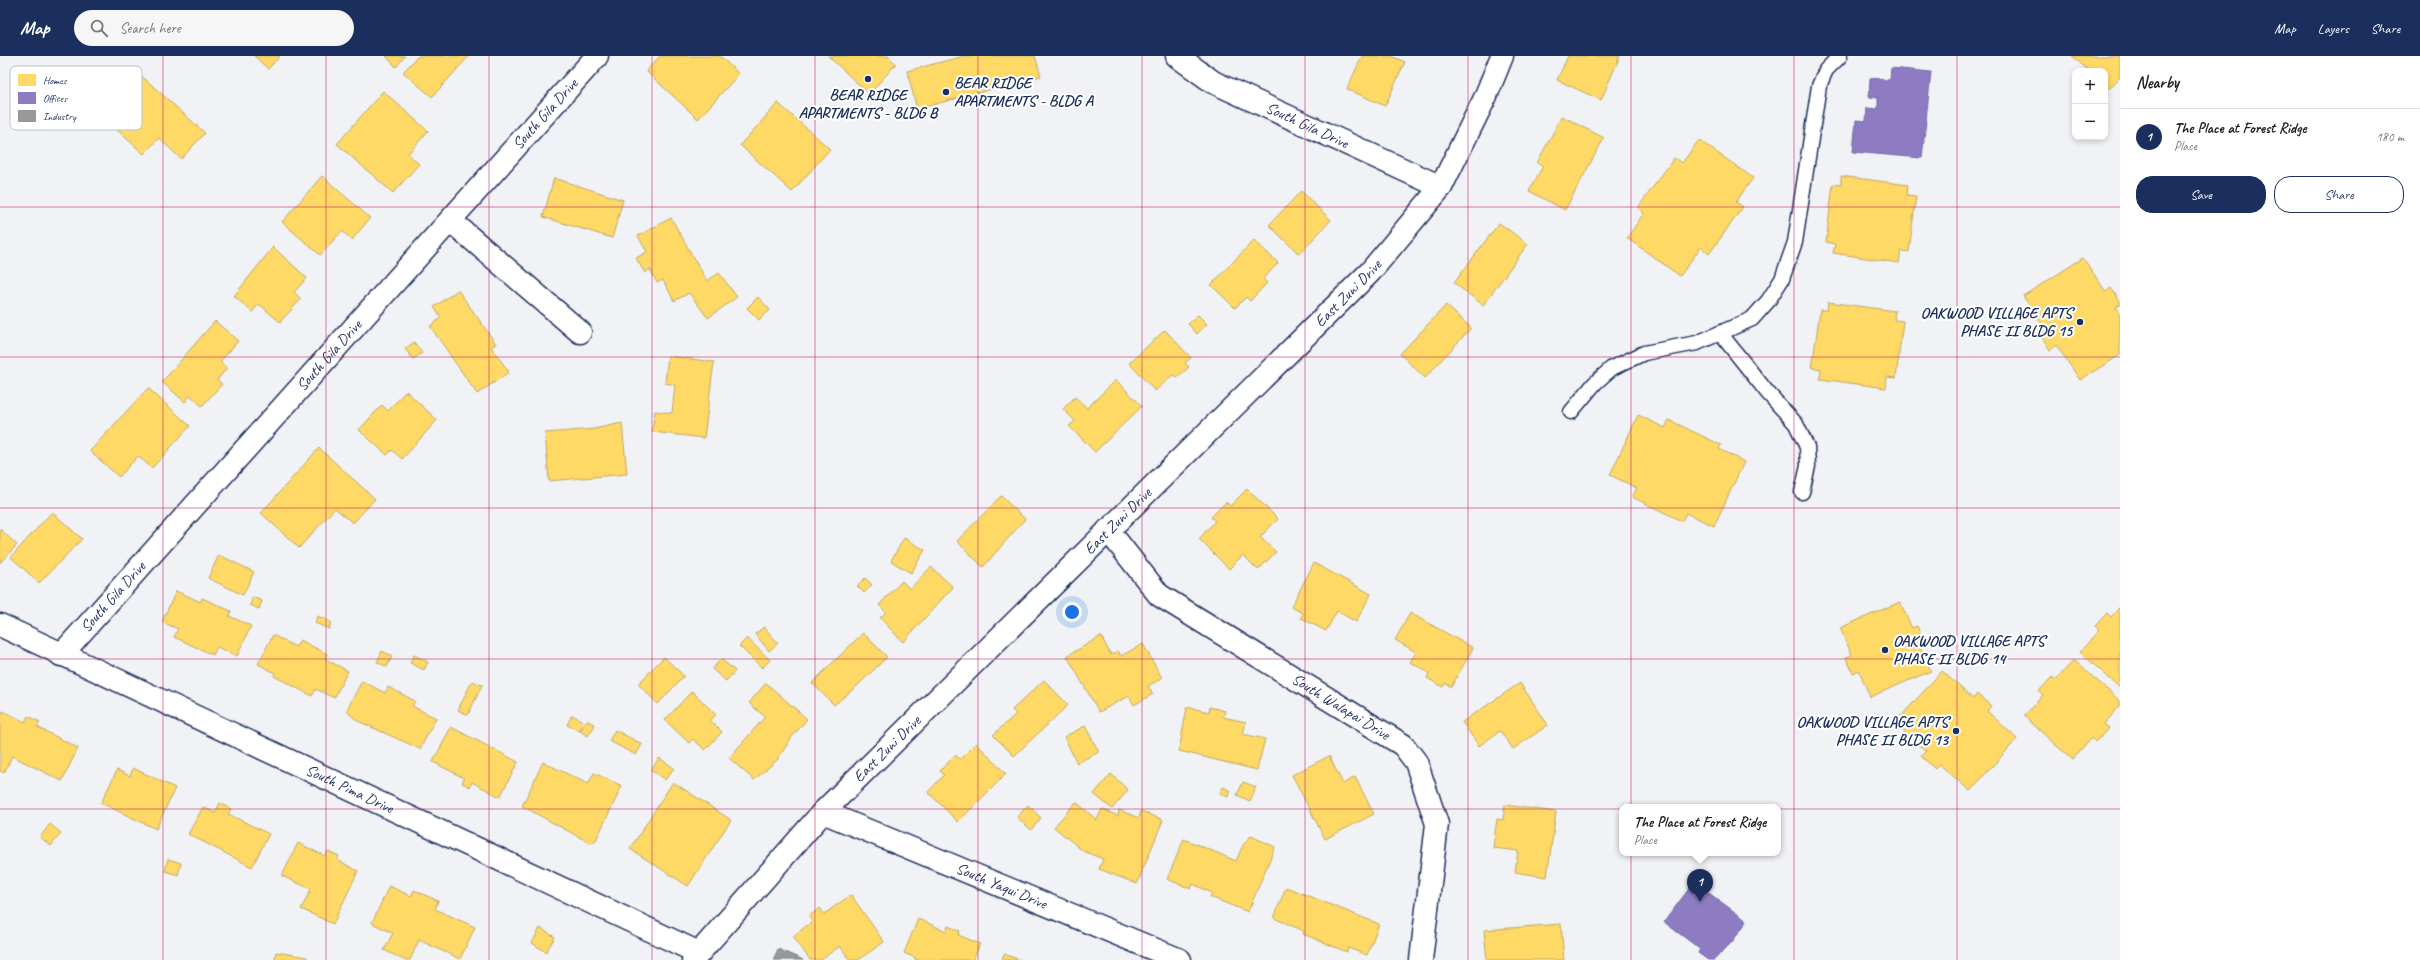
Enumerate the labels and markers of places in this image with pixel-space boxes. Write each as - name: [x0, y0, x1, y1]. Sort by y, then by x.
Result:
- place label: BEAR RIDGE APARTMENTS - BLDG A: [954, 73, 1095, 111]
- marker: BEAR RIDGE APARTMENTS - BLDG B: [863, 74, 873, 84]
- place label: BEAR RIDGE APARTMENTS - BLDG B: [798, 85, 939, 123]
- marker: BEAR RIDGE APARTMENTS - BLDG A: [941, 87, 951, 97]
- place label: OAKWOOD VILLAGE APTS PHASE II BLDG 15: [1921, 303, 2076, 341]
- marker: OAKWOOD VILLAGE APTS PHASE II BLDG 15: [2075, 317, 2085, 327]
- place label: OAKWOOD VILLAGE APTS PHASE II BLDG 14: [1893, 631, 2048, 669]
- marker: OAKWOOD VILLAGE APTS PHASE II BLDG 14: [1880, 645, 1890, 655]
- place label: OAKWOOD VILLAGE APTS PHASE II BLDG 13: [1797, 712, 1952, 750]
- marker: OAKWOOD VILLAGE APTS PHASE II BLDG 13: [1951, 726, 1961, 736]
- pin: 1: [1687, 869, 1713, 902]

